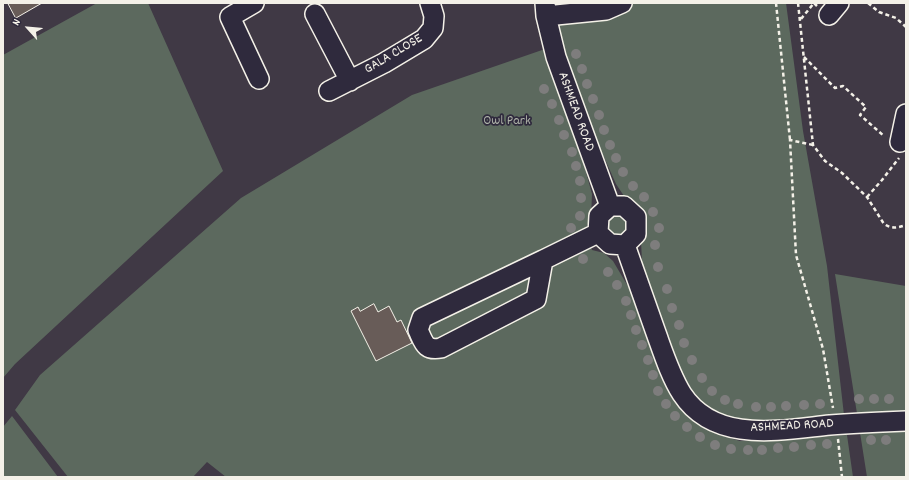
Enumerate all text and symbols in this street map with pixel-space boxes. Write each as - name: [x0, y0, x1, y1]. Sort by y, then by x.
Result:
- north arrow: [8, 8, 48, 48]
- text: N: [9, 16, 26, 29]
- street label: GALA CLOSE: [362, 31, 426, 79]
- street label: ASHMEAD ROAD: [553, 70, 597, 154]
- park label: Owl Park: [483, 114, 531, 130]
- street label: ASHMEAD ROAD: [750, 416, 834, 438]

